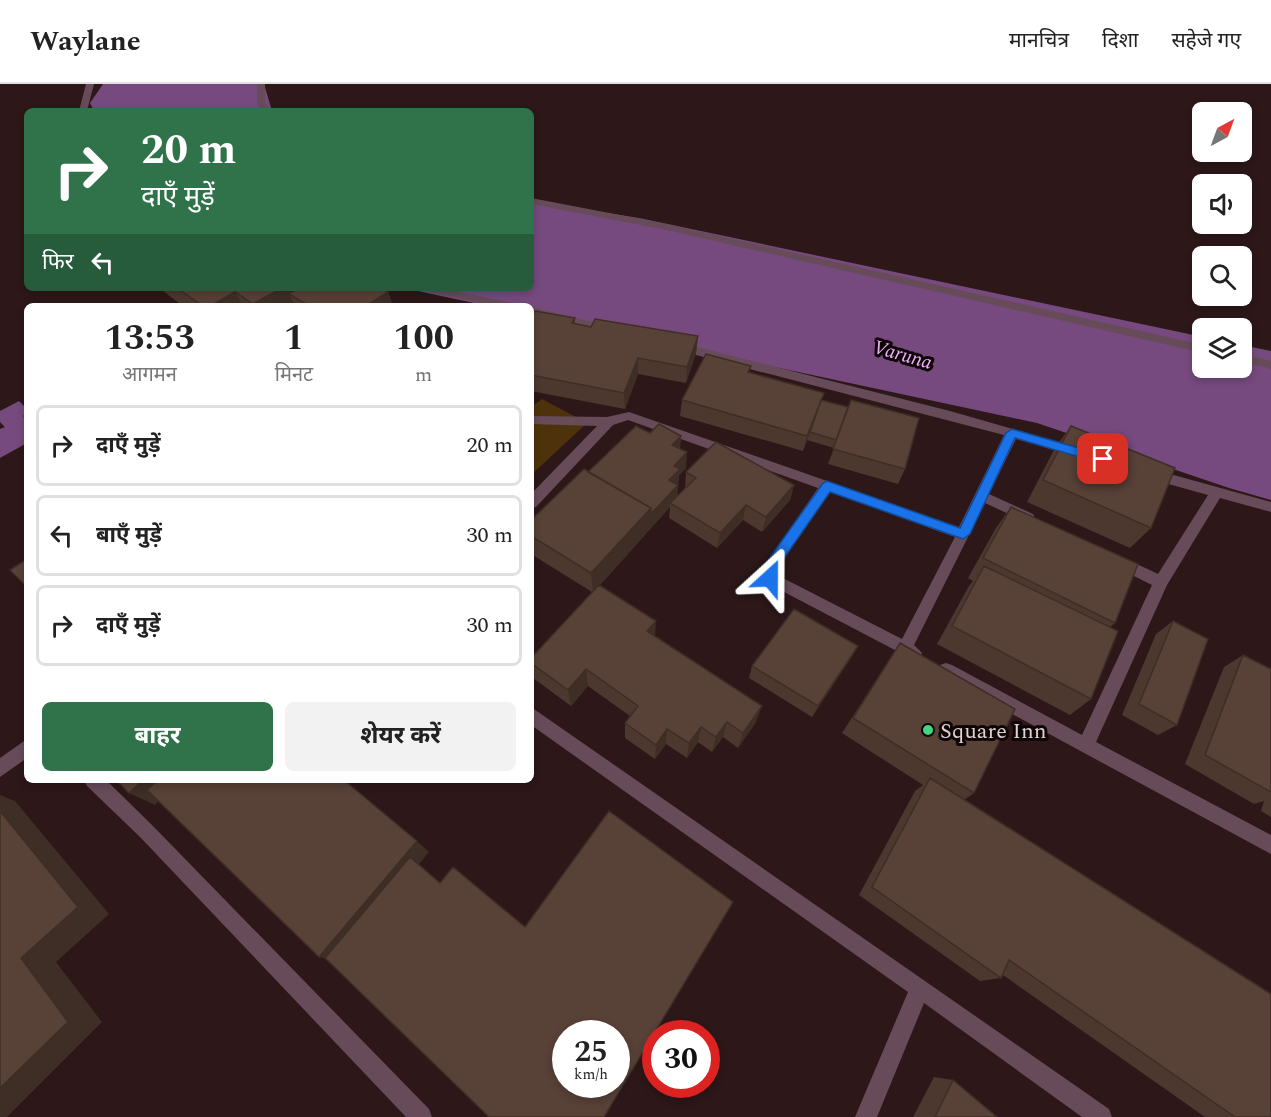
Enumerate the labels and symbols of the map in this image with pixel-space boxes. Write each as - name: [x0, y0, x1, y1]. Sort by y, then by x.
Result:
- north arrow: [1192, 102, 1252, 162]
- water label: Varuna: [870, 332, 936, 378]
- pin: [1077, 433, 1128, 484]
- position arrow: [738, 546, 802, 610]
- place label: Square Inn: [940, 715, 1047, 748]
- marker: Square Inn: [921, 723, 935, 737]
- speed limit sign: 30: [642, 1020, 720, 1098]

